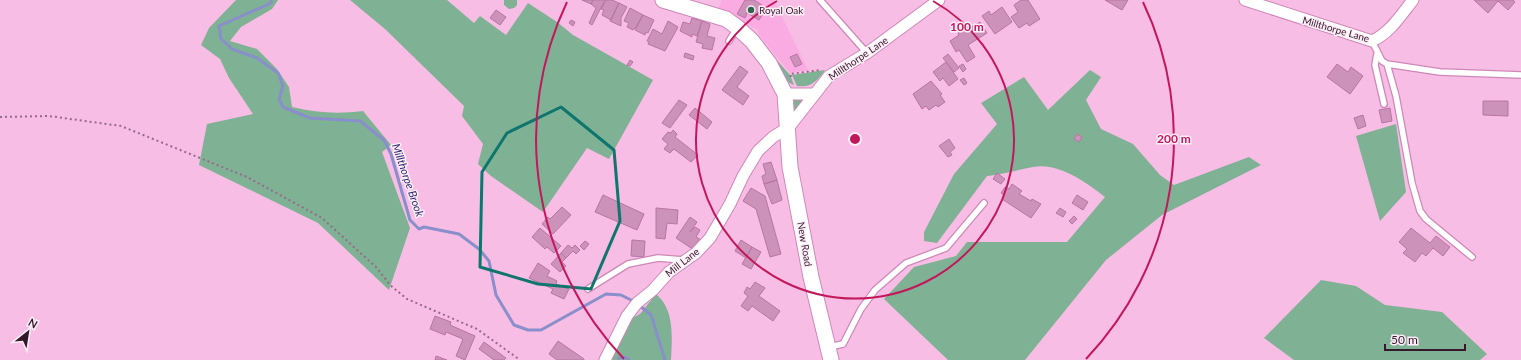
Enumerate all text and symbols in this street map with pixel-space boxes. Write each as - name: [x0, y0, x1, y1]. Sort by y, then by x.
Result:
- place label: Royal Oak: [759, 4, 804, 16]
- marker: Royal Oak: [746, 5, 756, 15]
- street label: Millthorpe Lane: [1301, 14, 1371, 44]
- text: 100 m: [950, 19, 984, 34]
- street label: Millthorpe Lane: [826, 34, 890, 82]
- text: 200 m: [1157, 131, 1191, 146]
- centre of rings: [848, 132, 862, 146]
- water label: Millthorpe Brook: [390, 142, 427, 219]
- street label: New Road: [795, 221, 815, 267]
- street label: Mill Lane: [663, 245, 701, 279]
- north arrow: [8, 312, 48, 352]
- text: N: [26, 315, 40, 331]
- scale bar: [1385, 326, 1465, 352]
- text: 50 m: [1391, 332, 1418, 347]

